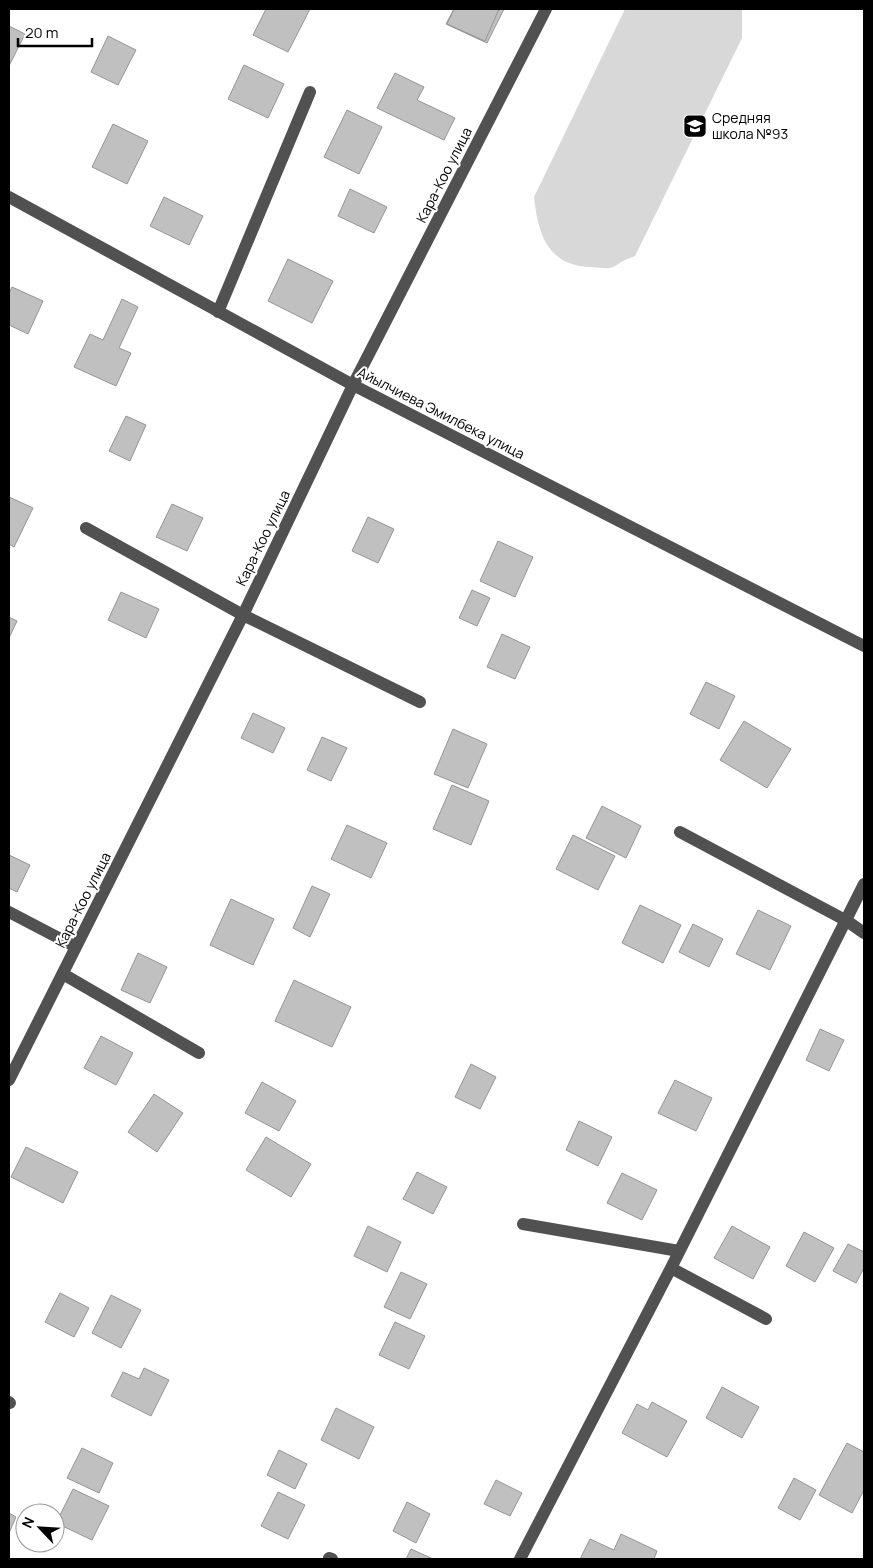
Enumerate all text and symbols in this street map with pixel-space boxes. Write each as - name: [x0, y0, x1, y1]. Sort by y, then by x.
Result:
- scale bar: [18, 15, 91, 47]
- text: 20 m: [25, 22, 58, 43]
- place label: Средняя школа №93: [712, 108, 788, 143]
- school or university icon: Средняя школа №93: [682, 113, 708, 139]
- street label: Кара-Коо улица: [411, 124, 476, 226]
- street label: Айылчиева Эмилбека улица: [354, 362, 528, 463]
- street label: Кара-Коо улица: [231, 487, 294, 589]
- street label: Кара-Коо улица: [50, 849, 115, 951]
- north arrow: [15, 1503, 65, 1553]
- text: N: [17, 1514, 39, 1531]

